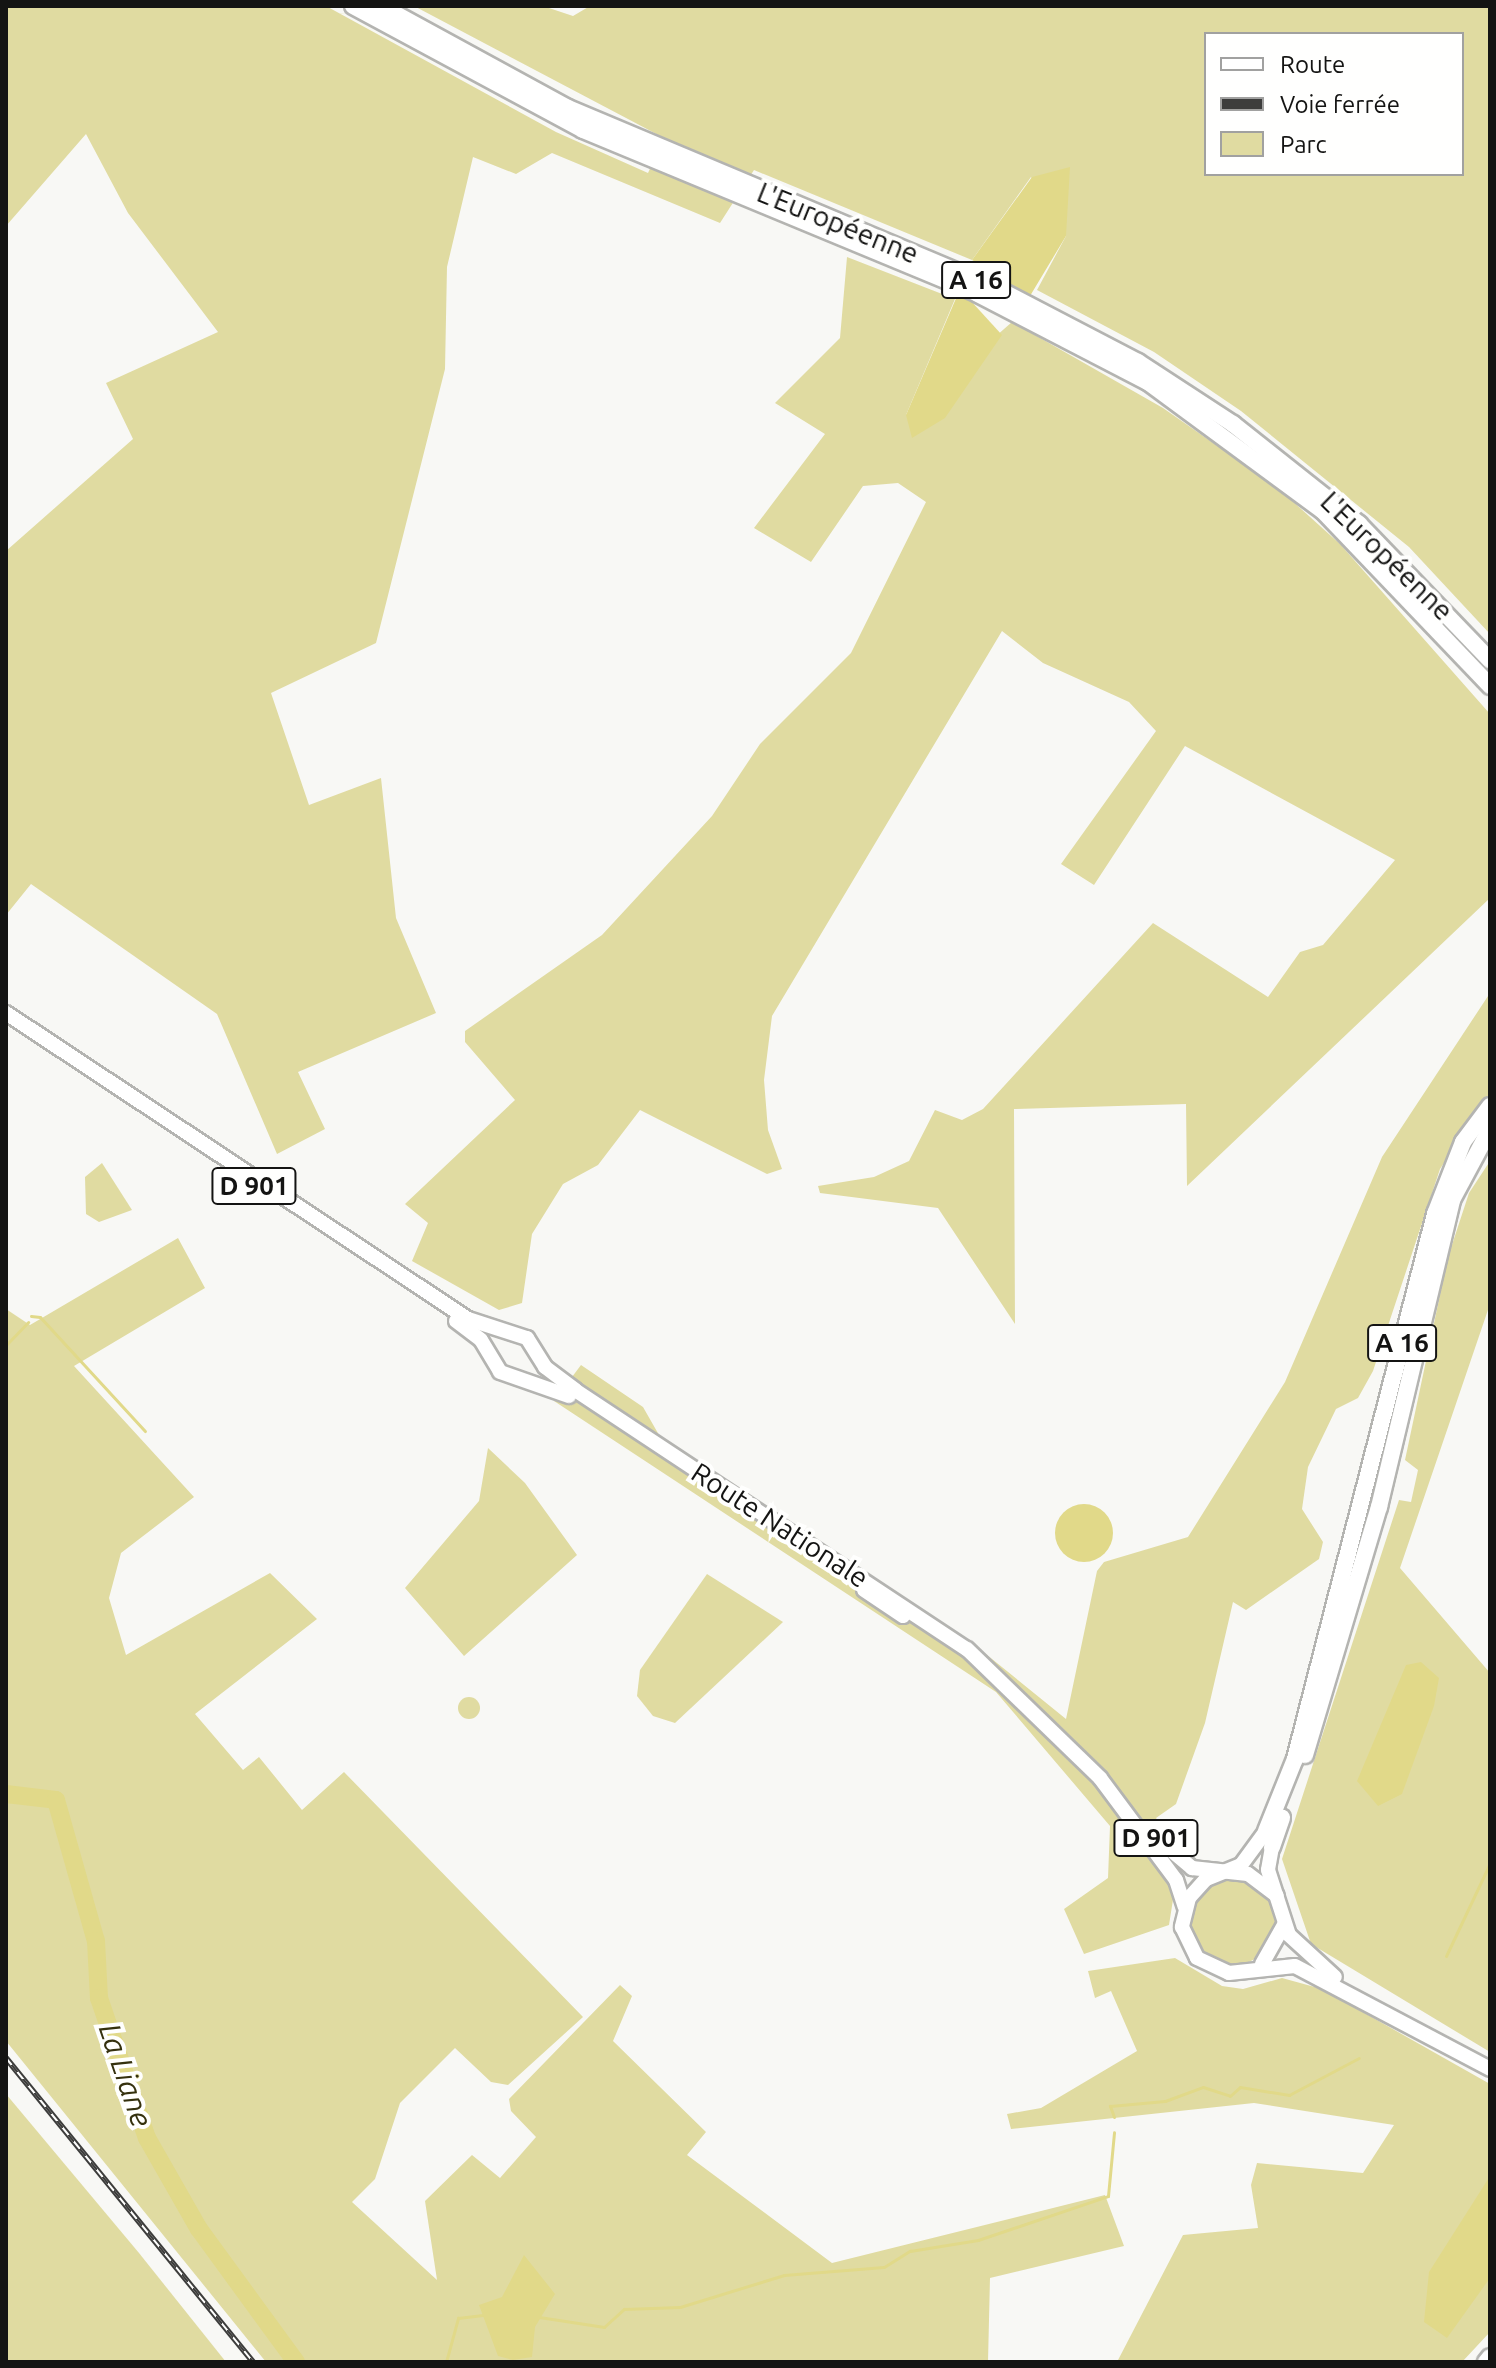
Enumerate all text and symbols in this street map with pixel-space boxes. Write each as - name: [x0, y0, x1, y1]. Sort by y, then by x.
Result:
- legend: [1204, 32, 1464, 176]
- text: Route: [1280, 51, 1345, 78]
- text: Voie ferrée: [1280, 91, 1400, 118]
- text: Parc: [1280, 131, 1327, 158]
- street label: L'Européenne: [752, 175, 924, 271]
- road number: A 16: [940, 258, 1012, 302]
- street label: L'Européenne: [1314, 484, 1460, 628]
- road number: D 901: [210, 1164, 298, 1208]
- road number: A 16: [1366, 1321, 1438, 1365]
- street label: Route Nationale: [685, 1455, 875, 1595]
- road number: D 901: [1112, 1816, 1200, 1860]
- water label: La Liane: [92, 2019, 160, 2131]

